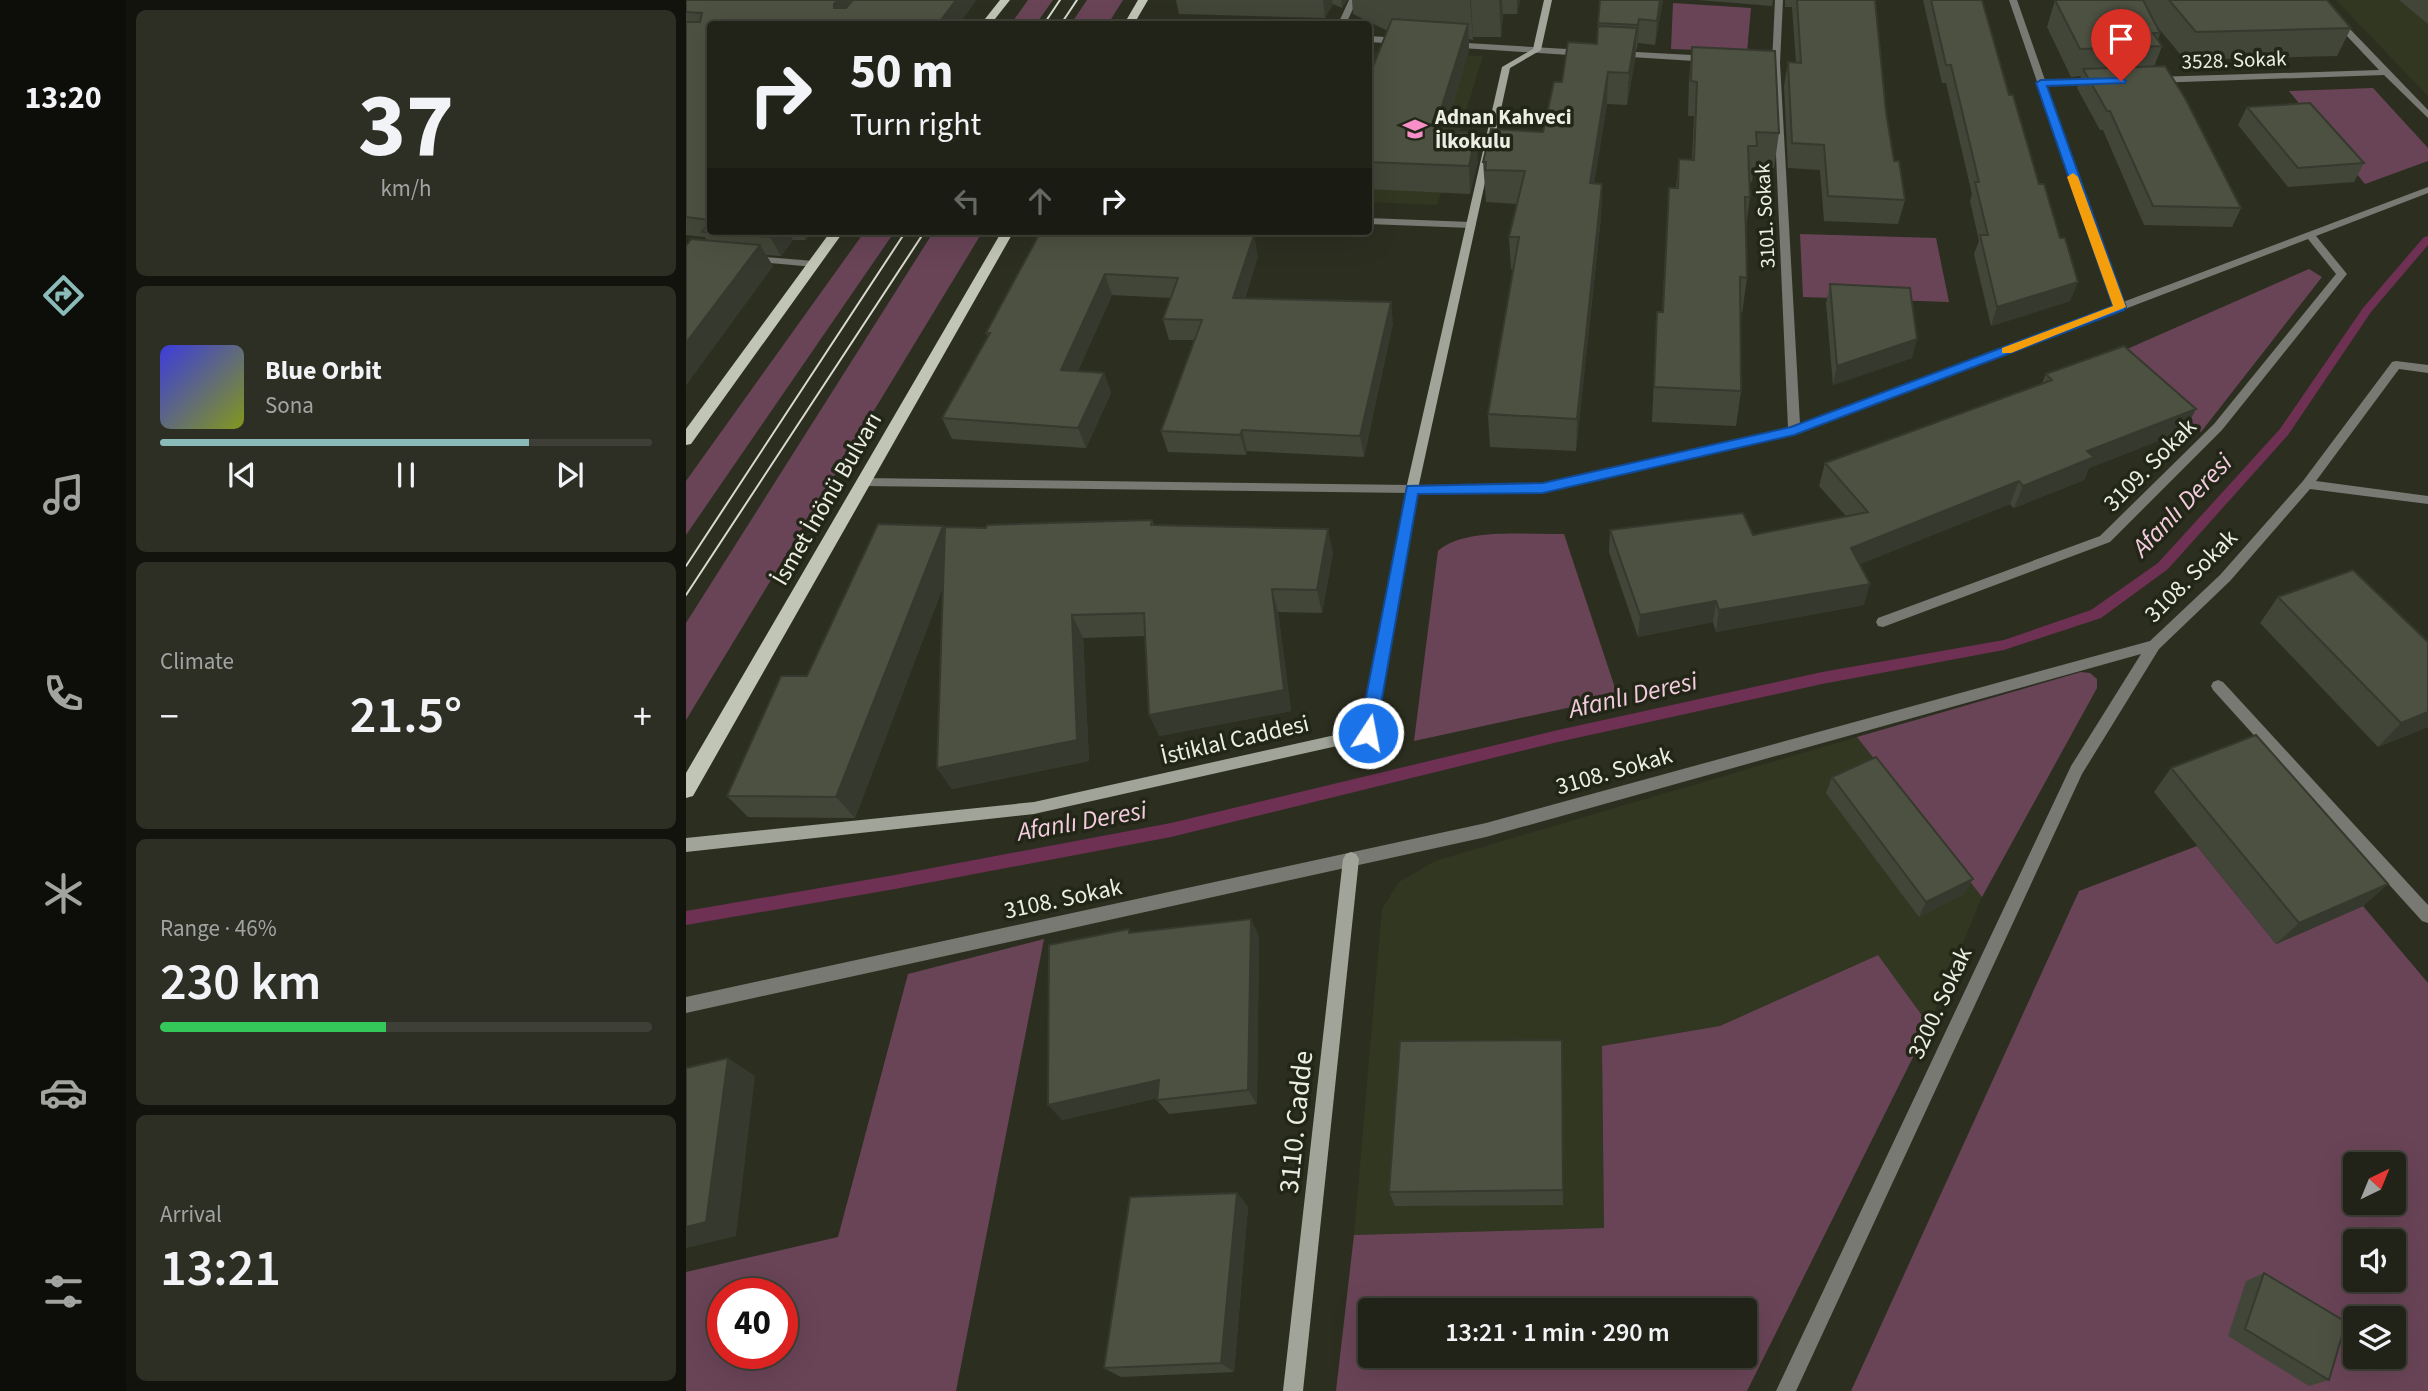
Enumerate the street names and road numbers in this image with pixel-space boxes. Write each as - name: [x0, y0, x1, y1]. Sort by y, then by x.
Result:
- street label: 3528. Sokak: [2181, 43, 2288, 77]
- street label: 3101. Sokak: [1747, 162, 1783, 269]
- street label: İsmet İnönü Bulvarı: [763, 406, 891, 592]
- street label: 3109. Sokak: [2095, 410, 2205, 520]
- street label: 3108. Sokak: [2136, 521, 2246, 631]
- street label: İstiklal Caddesi: [1157, 706, 1313, 774]
- street label: 3108. Sokak: [1552, 738, 1677, 804]
- street label: 3108. Sokak: [1001, 869, 1125, 929]
- street label: 3200. Sokak: [1899, 941, 1981, 1065]
- street label: 3110. Cadde: [1269, 1049, 1323, 1195]

